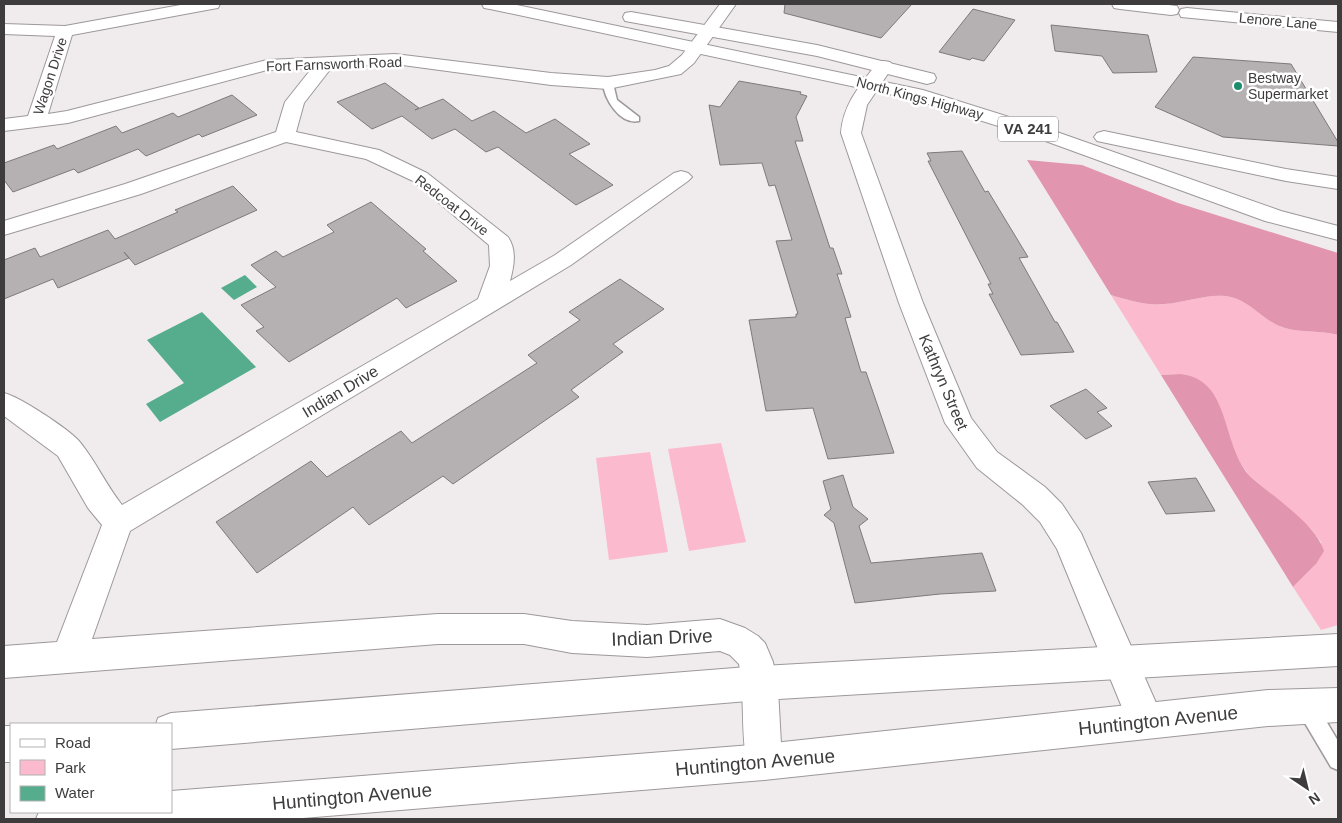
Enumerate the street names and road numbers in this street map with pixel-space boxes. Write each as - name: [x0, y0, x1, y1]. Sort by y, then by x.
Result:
- street label: Lenore Lane: [1238, 10, 1318, 32]
- street label: Wagon Drive: [30, 35, 70, 117]
- street label: Fort Farnsworth Road: [266, 54, 402, 74]
- street label: North Kings Highway: [855, 73, 985, 123]
- road number: VA 241: [998, 116, 1058, 142]
- street label: Redcoat Drive: [412, 171, 492, 239]
- street label: Kathryn Street: [916, 332, 972, 433]
- street label: Indian Drive: [299, 362, 381, 421]
- street label: Indian Drive: [611, 625, 713, 650]
- street label: Huntington Avenue: [1077, 702, 1239, 739]
- street label: Huntington Avenue: [674, 745, 836, 780]
- street label: Huntington Avenue: [271, 779, 433, 814]

